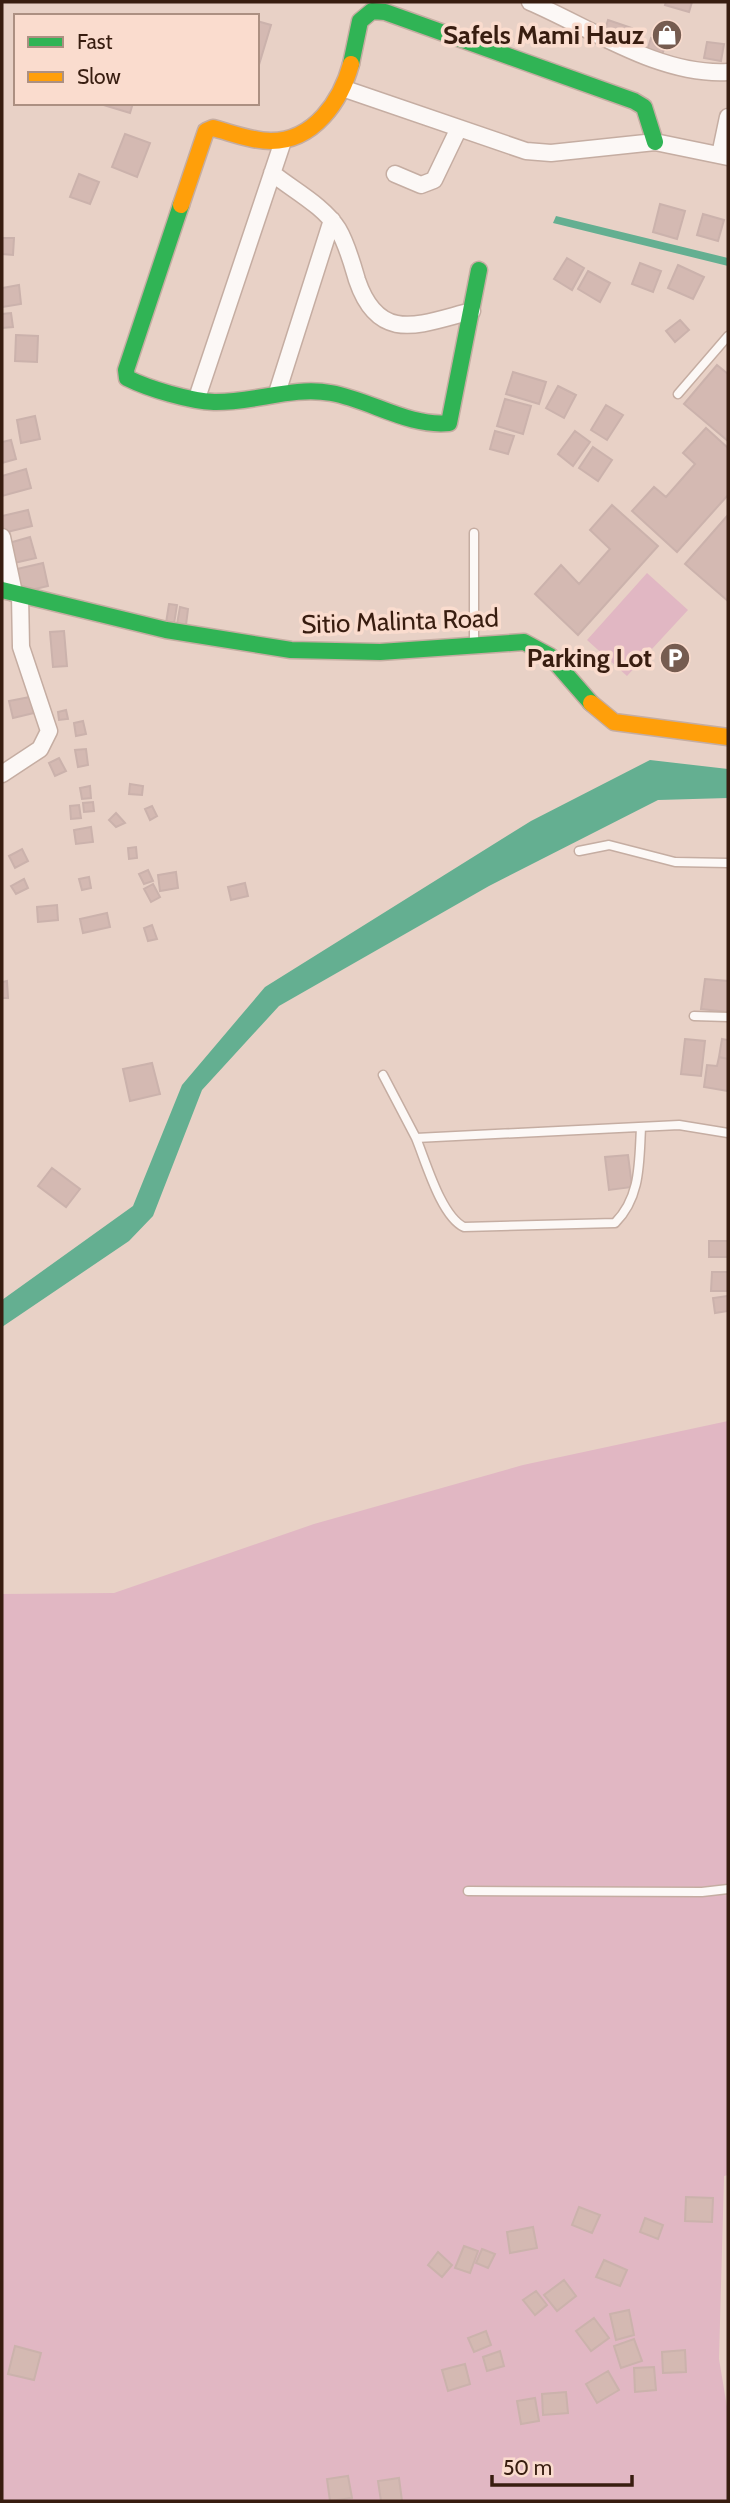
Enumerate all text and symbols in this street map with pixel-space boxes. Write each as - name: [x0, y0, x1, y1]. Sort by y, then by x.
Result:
- legend: [14, 14, 259, 105]
- shop icon: Safels Mami Hauz: [650, 18, 684, 52]
- place label: Safels Mami Hauz: [443, 19, 644, 51]
- text: Fast: [77, 29, 113, 54]
- text: Slow: [77, 64, 121, 89]
- street label: Sitio Malinta Road: [301, 602, 499, 640]
- parking icon: Parking Lot: [658, 641, 692, 675]
- place label: Parking Lot: [527, 642, 652, 674]
- scale bar: [492, 2444, 632, 2488]
- text: 50 m: [503, 2455, 552, 2480]

